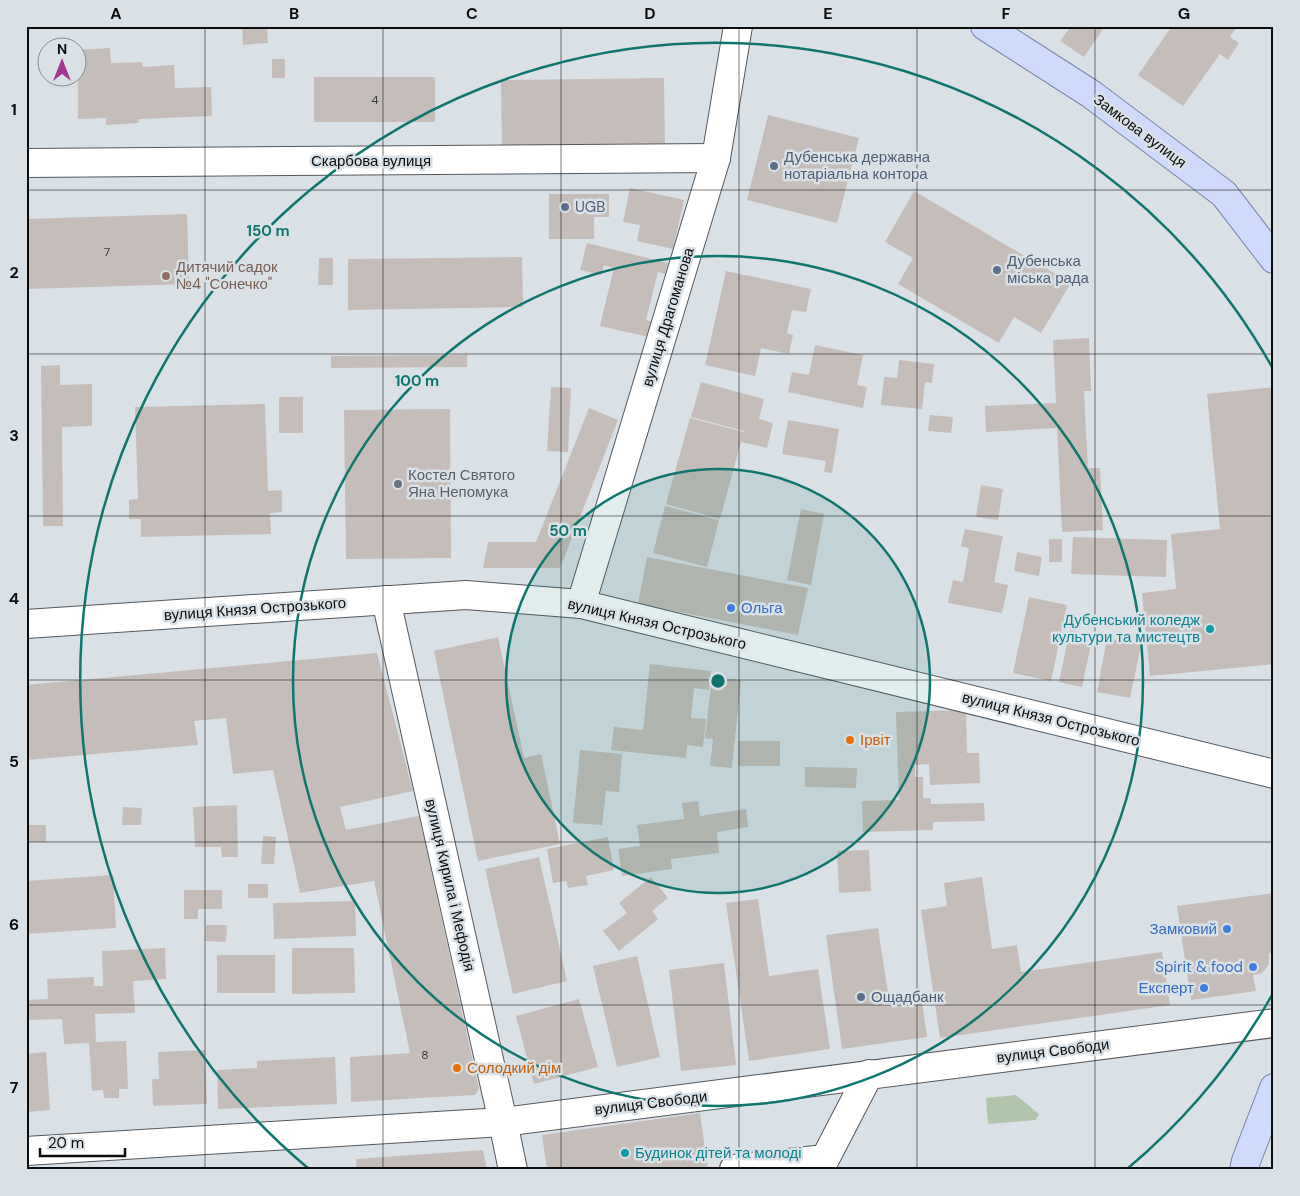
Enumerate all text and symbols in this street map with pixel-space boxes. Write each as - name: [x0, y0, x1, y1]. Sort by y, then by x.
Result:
- text: A: [110, 3, 122, 24]
- text: B: [289, 3, 299, 24]
- text: C: [466, 3, 478, 24]
- text: D: [644, 3, 656, 24]
- text: E: [823, 3, 833, 24]
- text: F: [1002, 3, 1011, 24]
- text: G: [1178, 3, 1190, 24]
- north arrow: [38, 38, 88, 88]
- text: N: [57, 40, 67, 58]
- street label: Замкова вулиця: [1089, 89, 1191, 173]
- house number: 4: [371, 92, 379, 108]
- text: 1: [11, 99, 17, 120]
- place label: Дубенська державна нотаріальна контора: [784, 147, 931, 184]
- street label: Скарбова вулиця: [311, 151, 431, 171]
- marker: Дубенська державна нотаріальна контора: [768, 160, 780, 172]
- place label: UGB: [575, 197, 605, 217]
- marker: UGB: [559, 201, 571, 213]
- text: 150 m: [247, 221, 290, 241]
- house number: 7: [104, 244, 110, 260]
- street label: вулиця Драгоманова: [637, 244, 699, 389]
- place label: Дубенська міська рада: [1007, 251, 1090, 288]
- place label: Дитячий садок №4 "Сонечко": [176, 257, 278, 294]
- text: 2: [9, 262, 19, 283]
- marker: Дубенська міська рада: [991, 264, 1003, 276]
- marker: Дитячий садок №4 "Сонечко": [160, 270, 172, 282]
- text: 100 m: [395, 371, 439, 391]
- text: 3: [9, 425, 19, 446]
- place label: Костел Святого Яна Непомука: [408, 465, 515, 502]
- marker: Костел Святого Яна Непомука: [392, 478, 404, 490]
- text: 50 m: [549, 521, 587, 541]
- text: 4: [9, 588, 19, 609]
- street label: вулиця Князя Острозького: [163, 593, 347, 625]
- street label: вулиця Князя Острозького: [566, 594, 748, 654]
- place label: Ольга: [741, 598, 783, 618]
- marker: Ольга: [725, 602, 737, 614]
- place label: Дубенський коледж культури та мистецтв: [1052, 610, 1200, 647]
- marker: Дубенський коледж культури та мистецтв: [1204, 623, 1216, 635]
- centre of rings: [709, 672, 727, 690]
- street label: вулиця Князя Острозького: [960, 687, 1142, 751]
- place label: Ірвіт: [860, 730, 891, 750]
- marker: Ірвіт: [844, 734, 856, 746]
- text: 5: [9, 751, 19, 772]
- street label: вулиця Кирила і Мефодія: [420, 797, 480, 973]
- text: 6: [9, 914, 19, 935]
- place label: Замковий: [1149, 919, 1217, 939]
- marker: Замковий: [1221, 923, 1233, 935]
- place label: Spirit & food: [1155, 957, 1243, 977]
- marker: Spirit & food: [1247, 961, 1259, 973]
- place label: Експерт: [1138, 978, 1194, 998]
- marker: Експерт: [1198, 982, 1210, 994]
- place label: Ощадбанк: [871, 987, 944, 1007]
- marker: Ощадбанк: [855, 991, 867, 1003]
- street label: вулиця Свободи: [996, 1034, 1110, 1068]
- house number: 8: [421, 1047, 429, 1063]
- place label: Солодкий дім: [467, 1058, 561, 1078]
- marker: Солодкий дім: [451, 1062, 463, 1074]
- text: 7: [10, 1077, 19, 1098]
- street label: вулиця Свободи: [594, 1086, 708, 1120]
- scale bar: [40, 1126, 125, 1158]
- text: 20 m: [48, 1133, 84, 1153]
- place label: Будинок дітей та молоді: [635, 1143, 802, 1163]
- marker: Будинок дітей та молоді: [619, 1147, 631, 1159]

